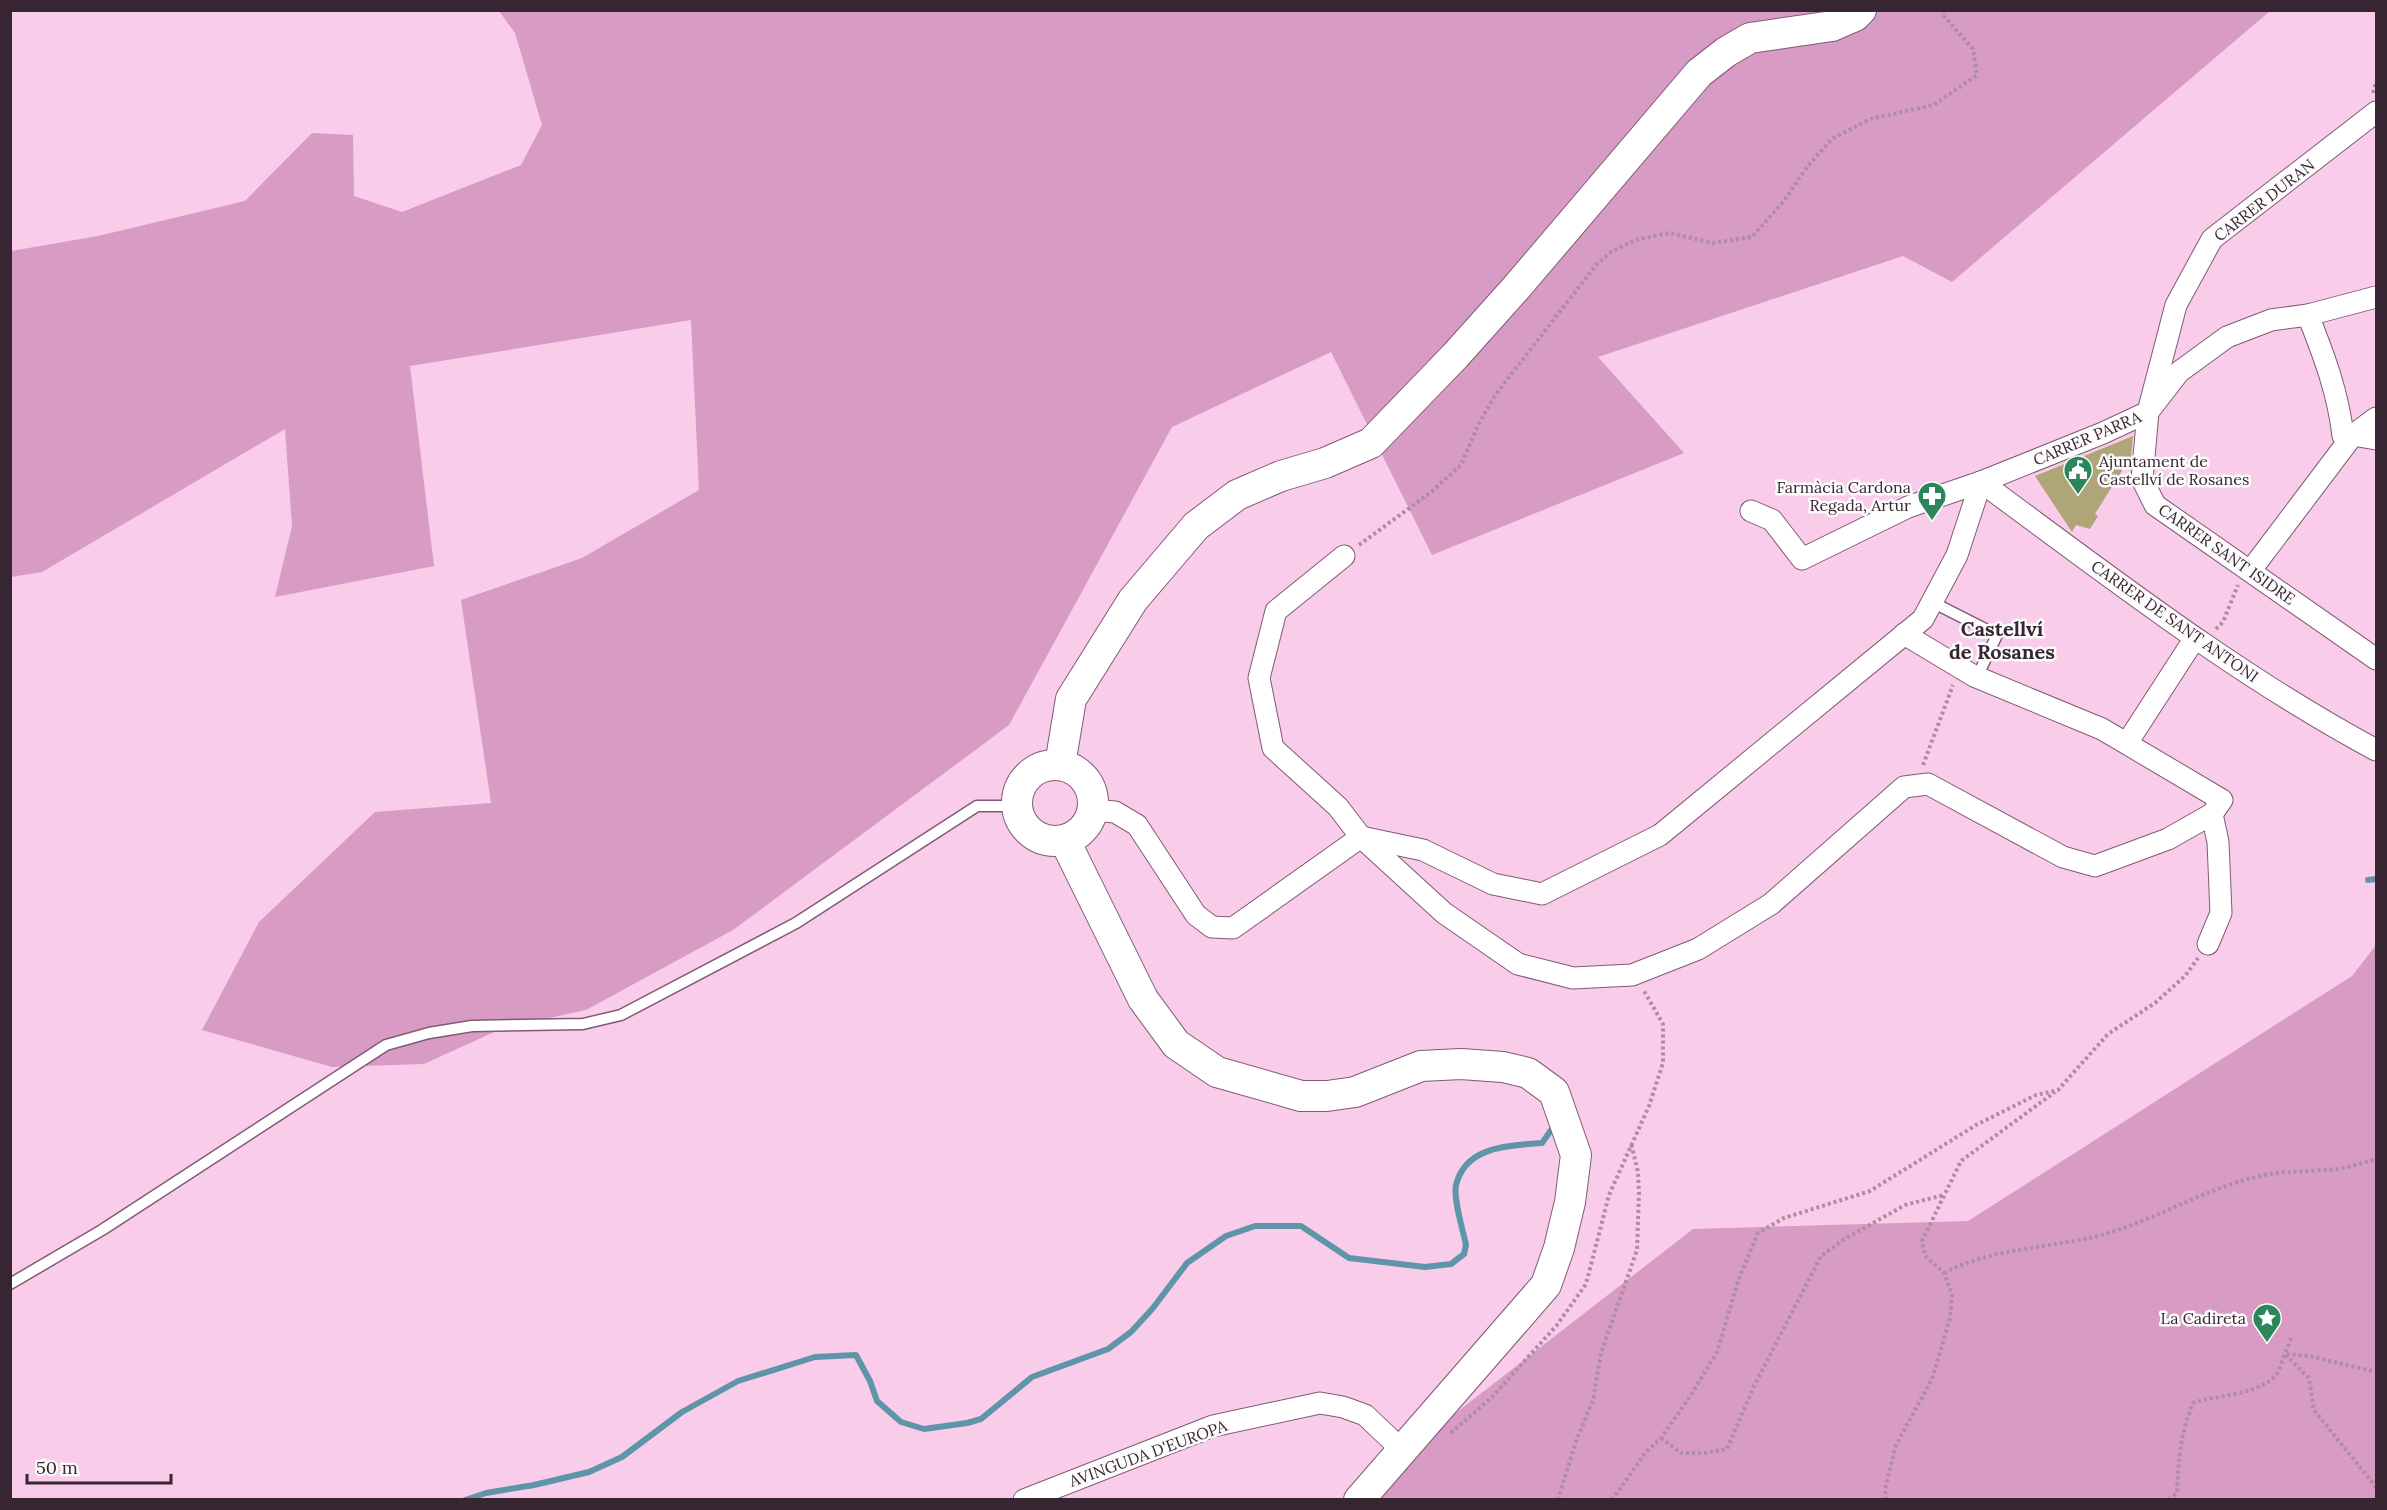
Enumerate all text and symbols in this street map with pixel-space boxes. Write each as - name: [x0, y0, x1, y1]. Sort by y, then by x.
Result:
- street label: CARRER DURAN: [2210, 154, 2318, 246]
- street label: CARRER PARRA: [2030, 406, 2145, 470]
- place label: Ajuntament de Castellví de Rosanes: [2098, 451, 2249, 489]
- public building icon: Ajuntament de Castellví de Rosanes: [2062, 454, 2094, 496]
- place label: Farmàcia Cardona Regada, Artur: [1777, 477, 1911, 515]
- pharmacy icon: Farmàcia Cardona Regada, Artur: [1916, 480, 1948, 522]
- street label: CARRER SANT ISIDRE: [2155, 499, 2299, 609]
- street label: CARRER DE SANT ANTONI: [2088, 556, 2262, 686]
- district label: Castellví de Rosanes: [1949, 616, 2055, 664]
- place icon: La Cadireta: [2251, 1302, 2283, 1344]
- place label: La Cadireta: [2161, 1308, 2246, 1328]
- street label: AVINGUDA D'EUROPA: [1065, 1415, 1231, 1491]
- scale bar: [27, 1447, 171, 1485]
- text: 50 m: [36, 1456, 78, 1479]

